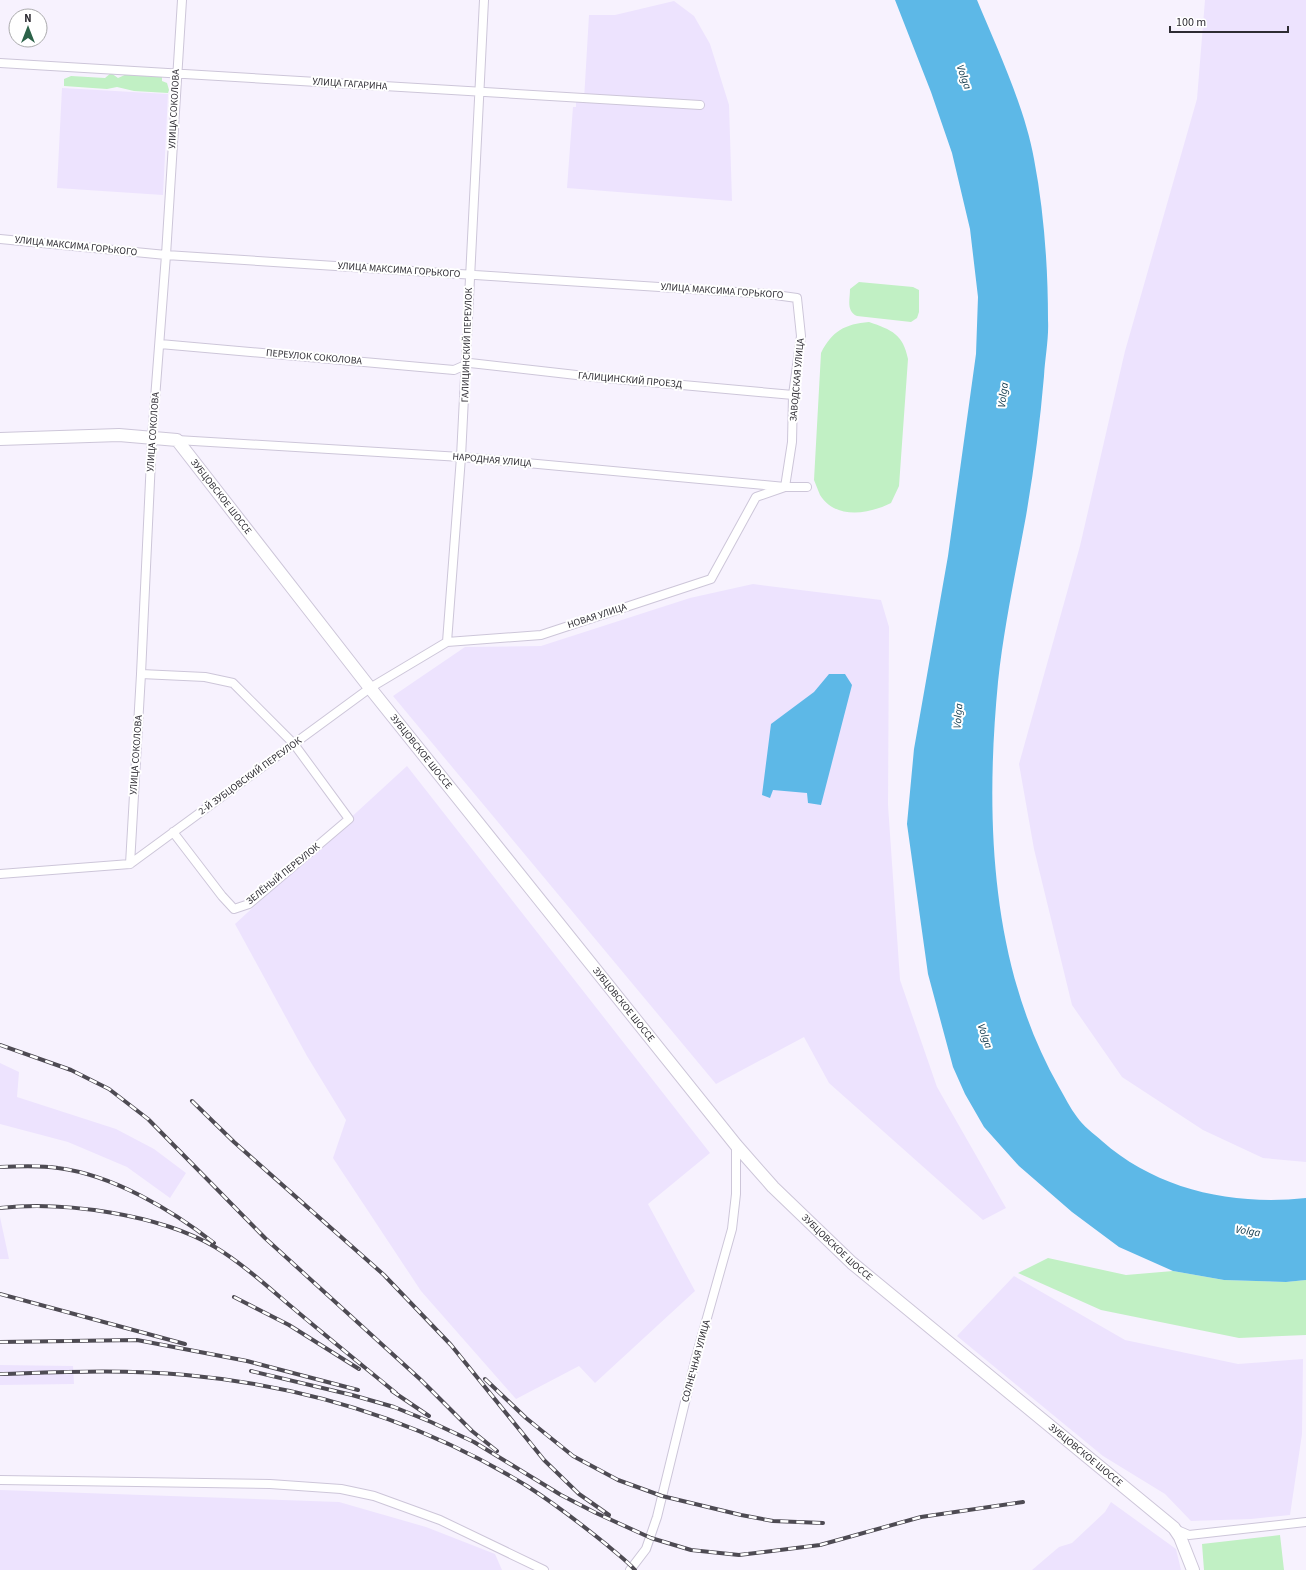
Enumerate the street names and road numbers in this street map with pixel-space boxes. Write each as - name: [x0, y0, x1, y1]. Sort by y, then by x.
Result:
- street label: УЛИЦА СОКОЛОВА: [165, 68, 183, 149]
- street label: УЛИЦА ГАГАРИНА: [312, 74, 388, 94]
- street label: УЛИЦА МАКСИМА ГОРЬКОГО: [14, 233, 138, 259]
- street label: УЛИЦА МАКСИМА ГОРЬКОГО: [337, 259, 461, 281]
- street label: УЛИЦА МАКСИМА ГОРЬКОГО: [660, 280, 784, 302]
- street label: ГАЛИЦИНСКИЙ ПЕРЕУЛОК: [458, 287, 476, 403]
- street label: ЗАВОДСКАЯ УЛИЦА: [786, 337, 808, 422]
- street label: ПЕРЕУЛОК СОКОЛОВА: [265, 346, 363, 368]
- street label: ГАЛИЦИНСКИЙ ПРОЕЗД: [577, 368, 683, 392]
- street label: УЛИЦА СОКОЛОВА: [143, 391, 163, 472]
- street label: НАРОДНАЯ УЛИЦА: [452, 450, 533, 470]
- street label: ЗУБЦОВСКОЕ ШОССЕ: [187, 456, 255, 537]
- street label: НОВАЯ УЛИЦА: [566, 600, 629, 632]
- street label: ЗУБЦОВСКОЕ ШОССЕ: [387, 711, 455, 792]
- street label: УЛИЦА СОКОЛОВА: [126, 714, 146, 795]
- street label: 2-Й ЗУБЦОВСКИЙ ПЕРЕУЛОК: [196, 734, 305, 818]
- street label: ЗЕЛЁНЫЙ ПЕРЕУЛОК: [243, 840, 323, 908]
- street label: ЗУБЦОВСКОЕ ШОССЕ: [589, 964, 658, 1045]
- street label: ЗУБЦОВСКОЕ ШОССЕ: [798, 1211, 875, 1284]
- street label: СОЛНЕЧНАЯ УЛИЦА: [678, 1318, 714, 1404]
- street label: ЗУБЦОВСКОЕ ШОССЕ: [1045, 1420, 1126, 1490]

